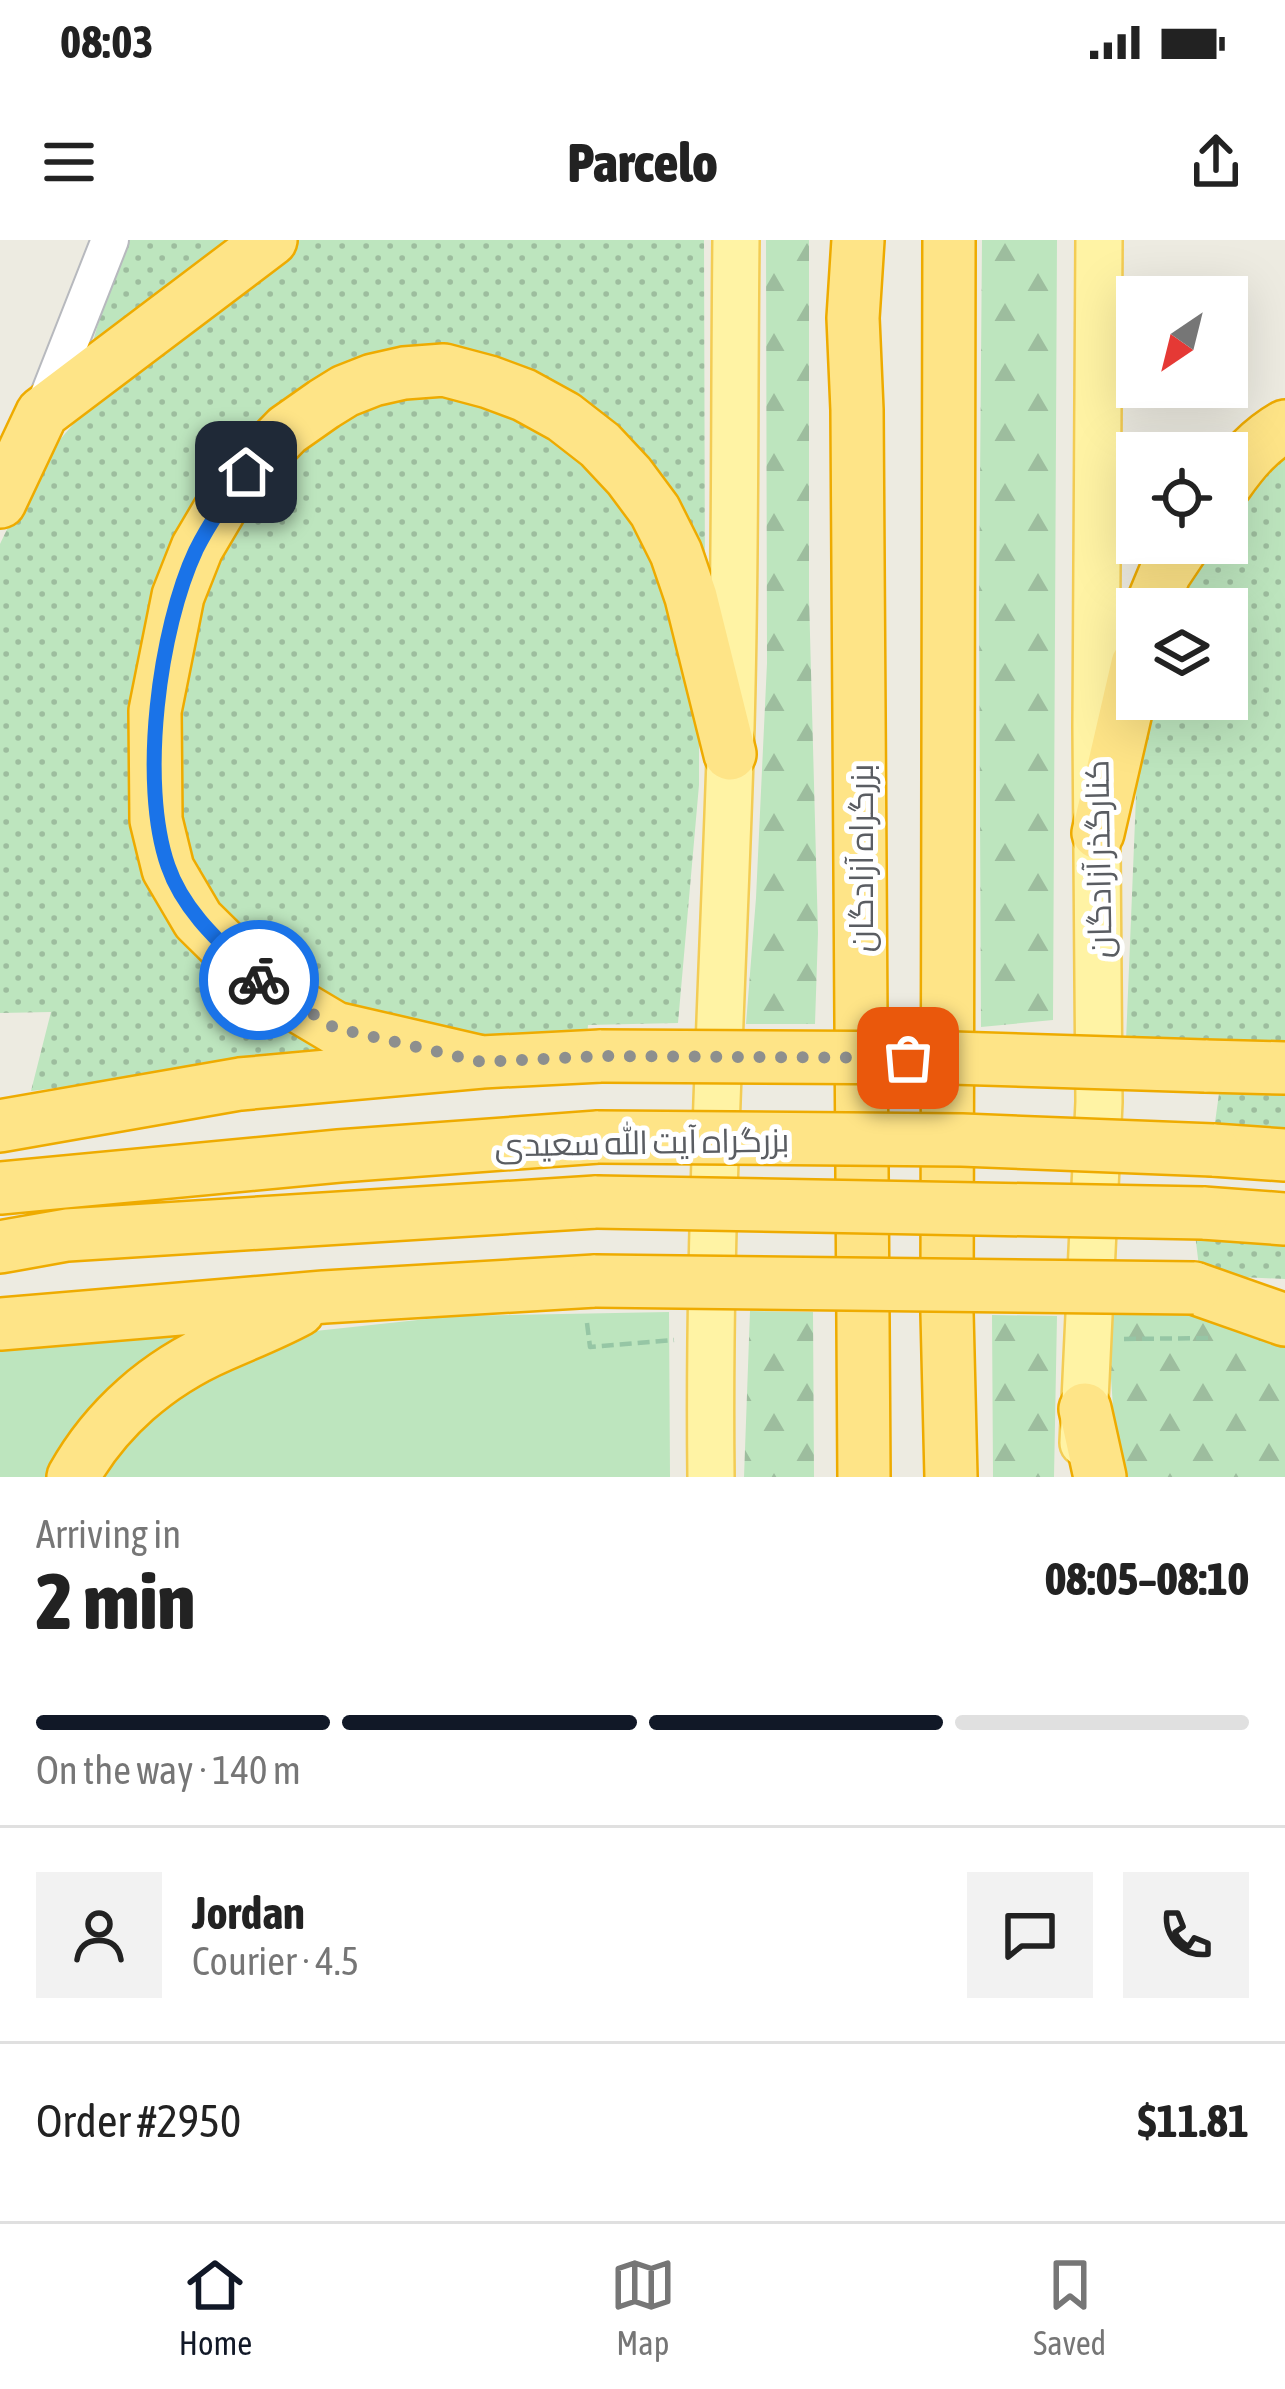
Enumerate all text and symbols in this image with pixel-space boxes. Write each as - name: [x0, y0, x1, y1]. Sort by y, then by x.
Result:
- text: 08:03: [60, 16, 154, 68]
- icon: menu: [36, 129, 102, 195]
- icon: share: [1183, 129, 1249, 195]
- text: Parcelo: [567, 132, 718, 193]
- north arrow: [1116, 276, 1248, 408]
- map controls: [1116, 276, 1248, 720]
- pin: [195, 421, 297, 523]
- button: locate: [1116, 432, 1248, 564]
- icon: home: [213, 439, 279, 505]
- button: layers: [1116, 588, 1248, 720]
- street label: کنارگذر آزادگان: [1077, 760, 1120, 958]
- street label: بزرگراه آزادگان: [842, 764, 881, 952]
- courier: [199, 920, 319, 1040]
- icon: bike: [226, 947, 292, 1013]
- pin: [857, 1007, 959, 1109]
- icon: bag: [875, 1025, 941, 1091]
- street label: بزرگراه آیت الله سعیدی: [494, 1118, 790, 1165]
- text: Arriving in: [36, 1512, 181, 1556]
- text: 08:05–08:10: [1045, 1553, 1249, 1605]
- text: 2 min: [36, 1556, 195, 1646]
- text: On the way · 140 m: [36, 1748, 301, 1792]
- button: person: [36, 1872, 162, 1998]
- button: chat: [967, 1872, 1093, 1998]
- button: phone: [1123, 1872, 1249, 1998]
- text: Jordan: [192, 1887, 305, 1939]
- text: Courier · 4.5: [192, 1939, 359, 1983]
- text: Order #2950: [36, 2095, 241, 2147]
- text: $11.81: [1137, 2095, 1249, 2147]
- tab: Home: [179, 2252, 252, 2362]
- tab: Map: [610, 2252, 676, 2362]
- tab: Saved: [1033, 2252, 1106, 2362]

